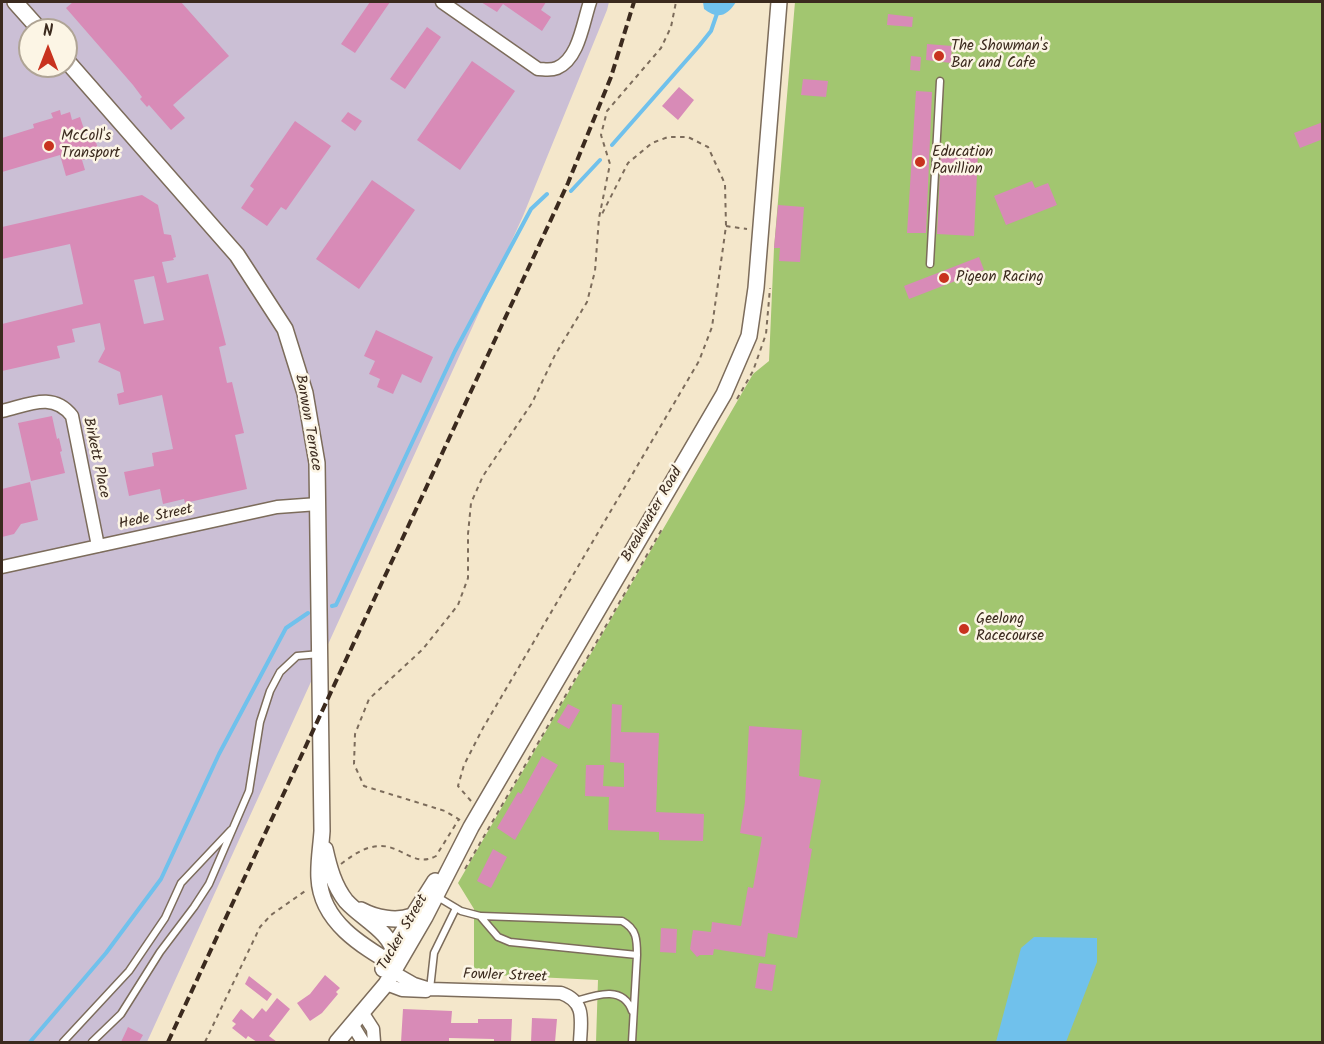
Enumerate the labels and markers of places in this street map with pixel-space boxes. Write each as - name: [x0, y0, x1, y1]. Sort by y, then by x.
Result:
- place label: The Showman's Bar and Cafe: [951, 38, 1048, 73]
- marker: The Showman's Bar and Cafe: [932, 49, 946, 63]
- place label: McColl's Transport: [61, 128, 120, 163]
- marker: McColl's Transport: [42, 139, 56, 153]
- place label: Education Pavillion: [932, 144, 993, 179]
- marker: Education Pavillion: [913, 155, 927, 169]
- place label: Pigeon Racing: [956, 269, 1044, 287]
- marker: Pigeon Racing: [937, 271, 951, 285]
- place label: Geelong Racecourse: [976, 611, 1044, 646]
- marker: Geelong Racecourse: [957, 622, 971, 636]

